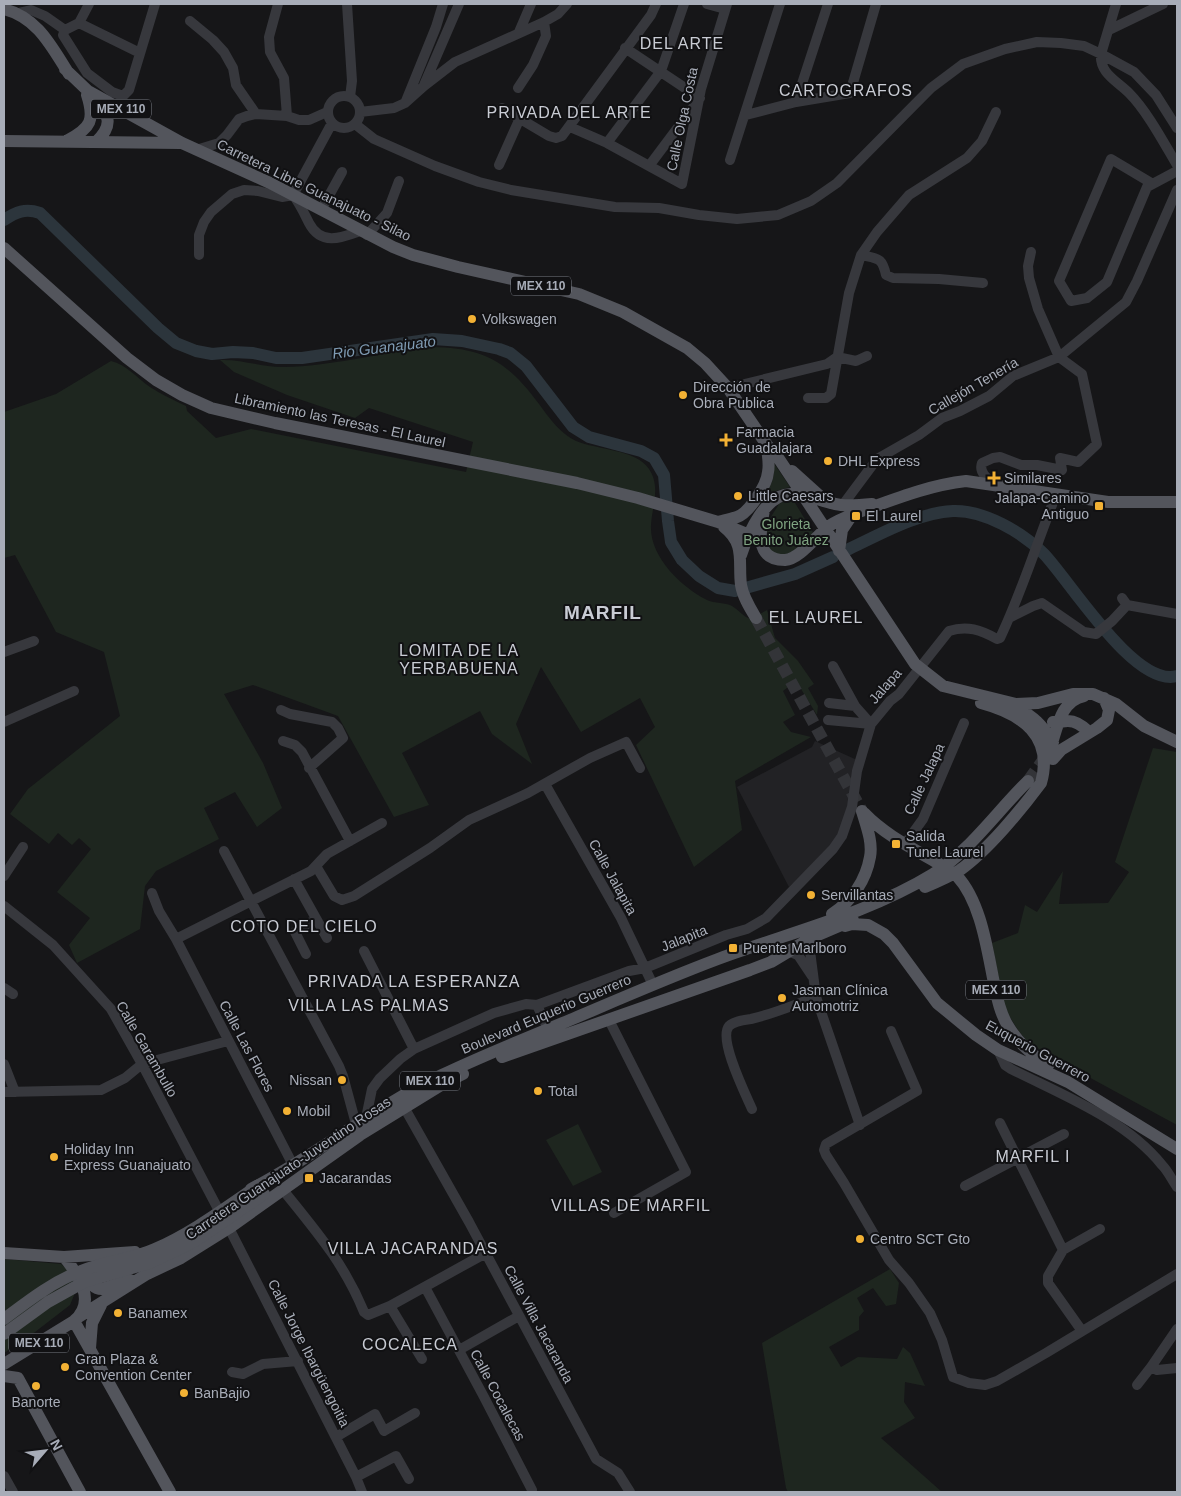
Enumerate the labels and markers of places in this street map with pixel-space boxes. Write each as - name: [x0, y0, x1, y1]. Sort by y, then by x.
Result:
- place label: Volkswagen: [482, 311, 557, 327]
- marker: Volkswagen: [466, 313, 478, 325]
- place label: Dirección de Obra Publica: [693, 379, 774, 411]
- marker: Dirección de Obra Publica: [677, 389, 689, 401]
- place label: Farmacia Guadalajara: [736, 424, 812, 456]
- marker: Farmacia Guadalajara: [720, 434, 732, 446]
- place label: DHL Express: [838, 453, 920, 469]
- marker: DHL Express: [822, 455, 834, 467]
- place label: Similares: [1004, 470, 1062, 486]
- marker: Similares: [988, 472, 1000, 484]
- place label: Little Caesars: [748, 488, 834, 504]
- marker: Little Caesars: [732, 490, 744, 502]
- place label: Jalapa-Camino Antiguo: [995, 490, 1089, 522]
- marker: Jalapa-Camino Antiguo: [1093, 500, 1105, 512]
- place label: El Laurel: [866, 508, 921, 524]
- marker: El Laurel: [850, 510, 862, 522]
- place label: Salida Tunel Laurel: [906, 828, 983, 860]
- marker: Salida Tunel Laurel: [890, 838, 902, 850]
- place label: Servillantas: [821, 887, 893, 903]
- marker: Servillantas: [805, 889, 817, 901]
- place label: Puente Marlboro: [743, 940, 847, 956]
- marker: Puente Marlboro: [727, 942, 739, 954]
- place label: Jasman Clínica Automotriz: [792, 982, 888, 1014]
- marker: Jasman Clínica Automotriz: [776, 992, 788, 1004]
- place label: Nissan: [289, 1072, 332, 1088]
- marker: Nissan: [336, 1074, 348, 1086]
- place label: Total: [548, 1083, 578, 1099]
- marker: Total: [532, 1085, 544, 1097]
- place label: Mobil: [297, 1103, 330, 1119]
- marker: Mobil: [281, 1105, 293, 1117]
- place label: Holiday Inn Express Guanajuato: [64, 1141, 191, 1173]
- marker: Holiday Inn Express Guanajuato: [48, 1151, 60, 1163]
- place label: Jacarandas: [319, 1170, 391, 1186]
- marker: Jacarandas: [303, 1172, 315, 1184]
- place label: Centro SCT Gto: [870, 1231, 970, 1247]
- marker: Centro SCT Gto: [854, 1233, 866, 1245]
- place label: Banamex: [128, 1305, 187, 1321]
- marker: Banamex: [112, 1307, 124, 1319]
- place label: Gran Plaza & Convention Center: [75, 1351, 192, 1383]
- marker: Gran Plaza & Convention Center: [59, 1361, 71, 1373]
- marker: Banorte: [30, 1380, 42, 1392]
- place label: BanBajio: [194, 1385, 250, 1401]
- marker: BanBajio: [178, 1387, 190, 1399]
- place label: Banorte: [11, 1394, 61, 1410]

